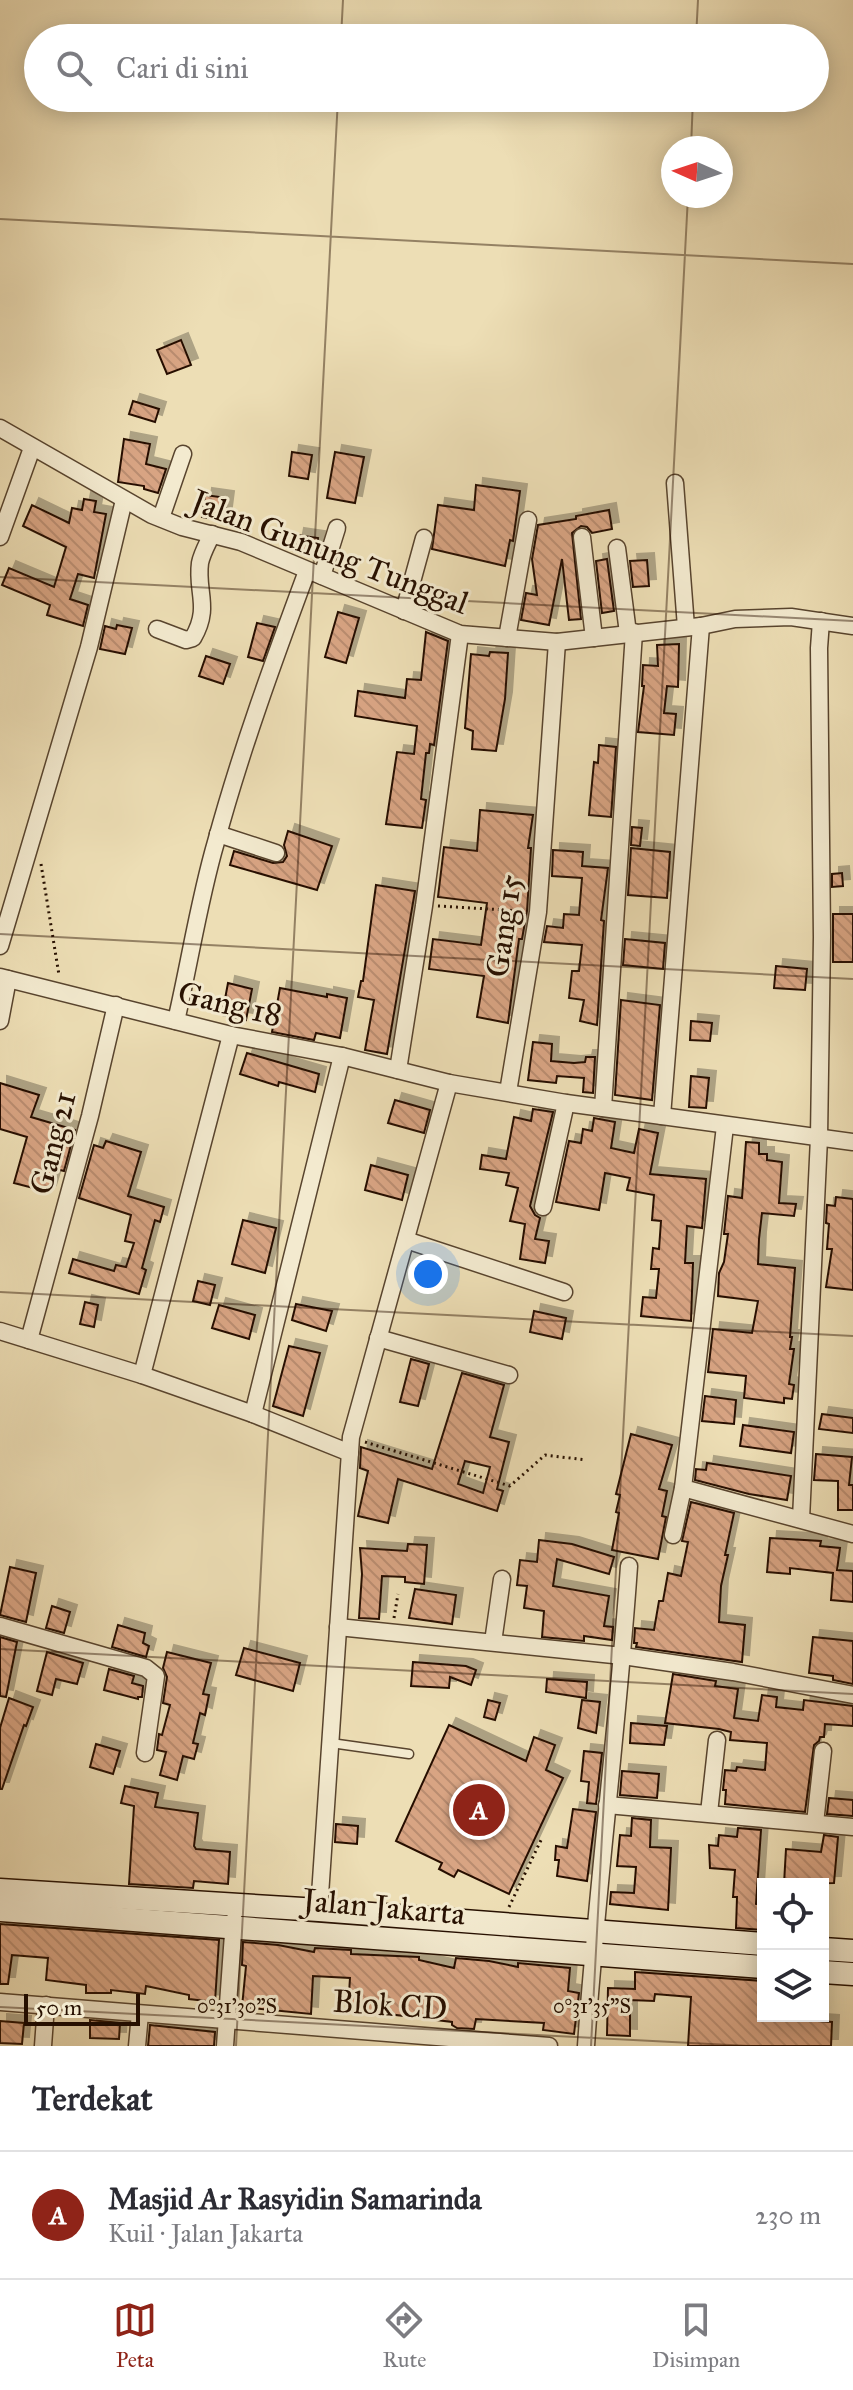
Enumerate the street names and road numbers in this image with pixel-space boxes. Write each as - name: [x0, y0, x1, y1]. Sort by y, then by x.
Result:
- street label: Jalan Gunung Tunggal: [183, 480, 474, 623]
- street label: Gang 15: [478, 872, 531, 980]
- street label: Gang 18: [174, 973, 286, 1035]
- street label: Gang 21: [21, 1088, 85, 1198]
- street label: Jalan Jakarta: [298, 1880, 467, 1934]
- street label: Blok CD: [331, 1982, 449, 2028]

